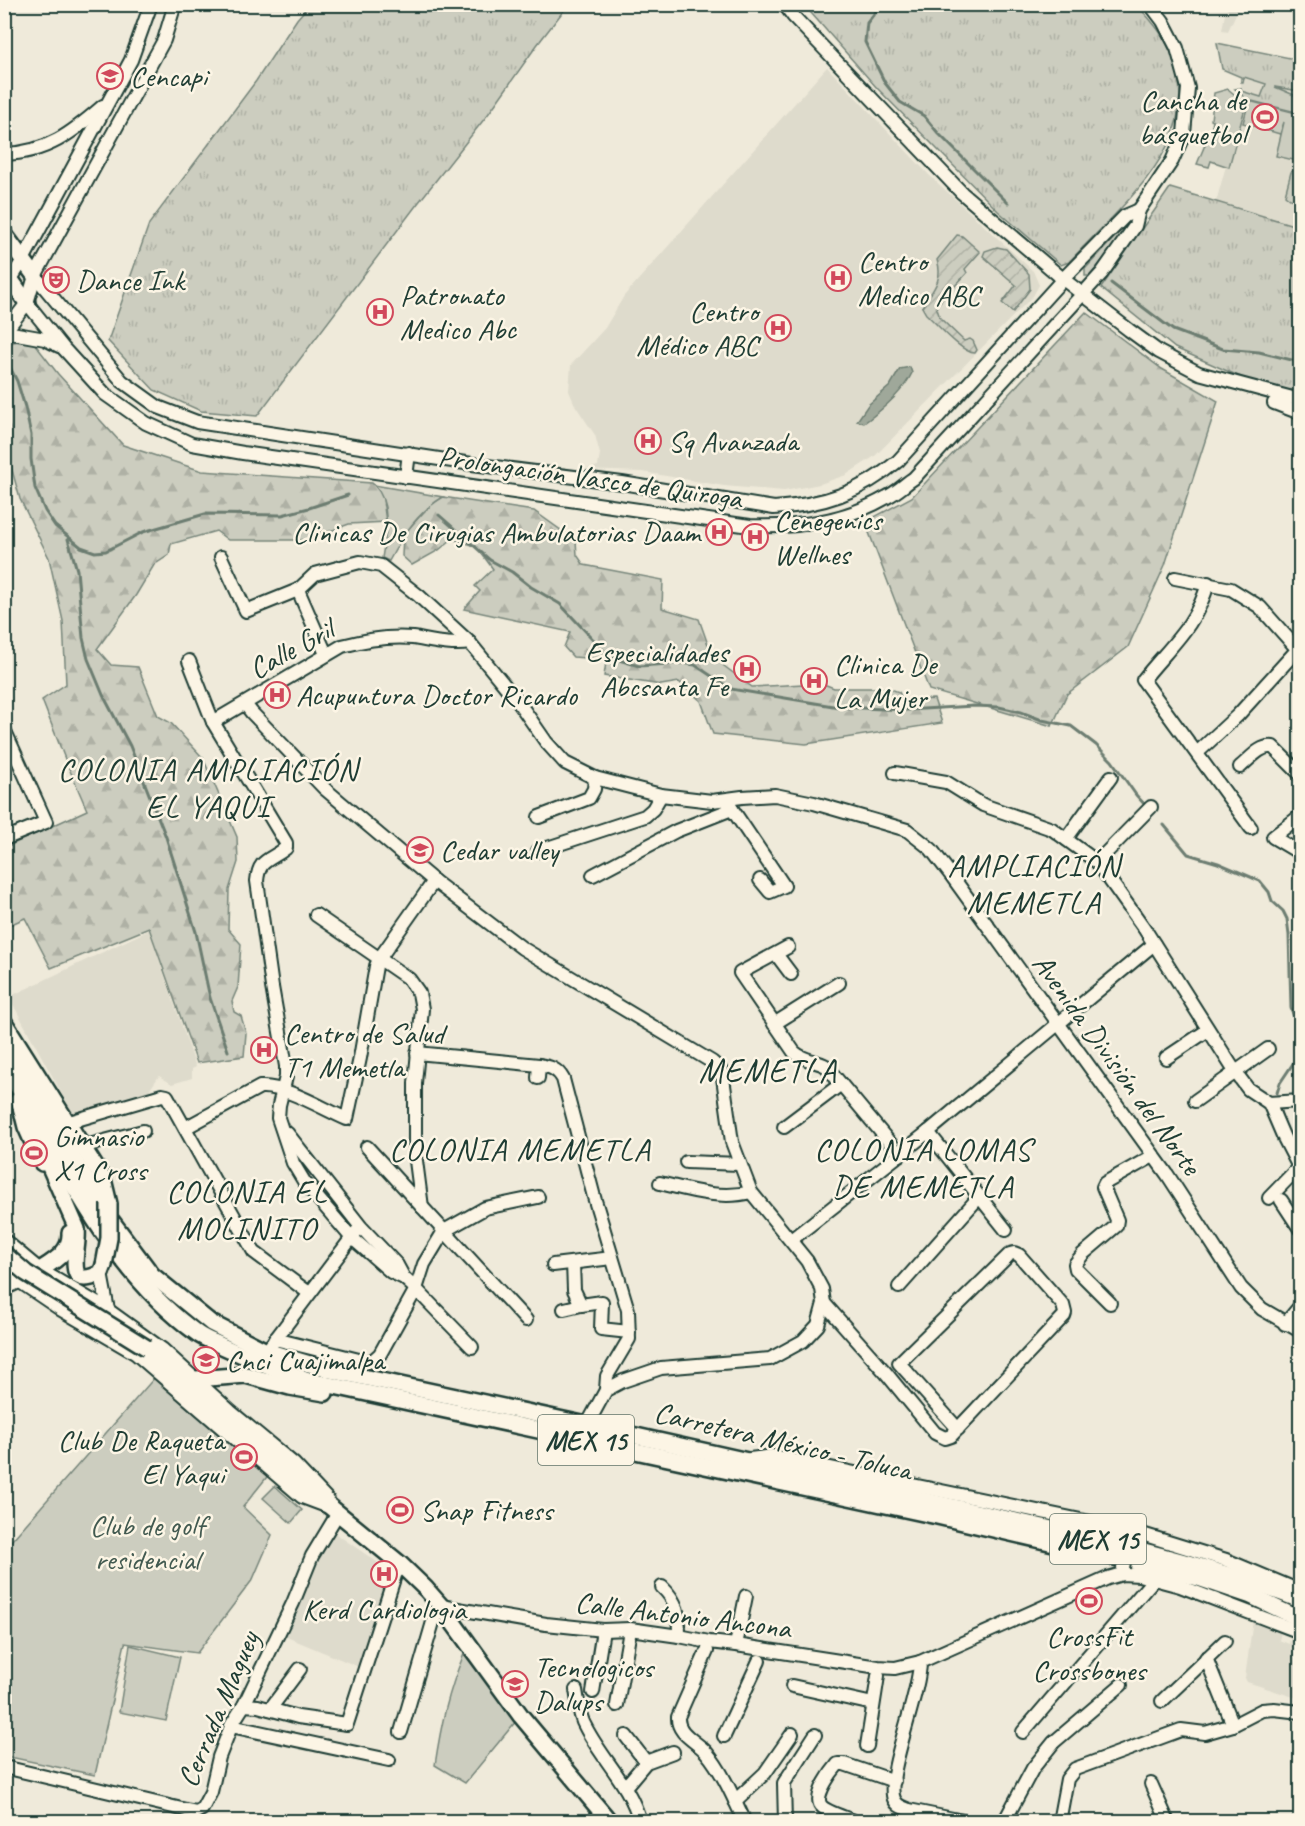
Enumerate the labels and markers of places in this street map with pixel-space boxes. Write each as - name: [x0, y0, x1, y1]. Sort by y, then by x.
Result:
- place label: Cencapi: [130, 57, 210, 95]
- school or university icon: Cencapi: [95, 61, 125, 91]
- place label: Cancha de básquetbol: [1139, 81, 1251, 153]
- sports icon: Cancha de básquetbol: [1250, 102, 1280, 132]
- place label: Centro Medico ABC: [858, 242, 983, 314]
- place label: Dance Ink: [76, 261, 186, 299]
- hospital icon: Centro Medico ABC: [823, 263, 853, 293]
- theatre icon: Dance Ink: [41, 265, 71, 295]
- place label: Patronato Medico Abc: [400, 276, 517, 348]
- place label: Centro Médico ABC: [636, 292, 762, 364]
- hospital icon: Patronato Medico Abc: [365, 297, 395, 327]
- hospital icon: Centro Médico ABC: [763, 313, 793, 343]
- place label: Sq Avanzada: [668, 422, 800, 460]
- hospital icon: Sq Avanzada: [633, 426, 663, 456]
- place label: Cenegenics Wellnes: [774, 501, 884, 573]
- place label: Clinicas De Cirugias Ambulatorias Daam: [292, 513, 702, 551]
- hospital icon: Clinicas De Cirugias Ambulatorias Daam: [704, 517, 734, 547]
- hospital icon: Cenegenics Wellnes: [740, 522, 770, 552]
- place label: Especialidades Abcsanta Fe: [585, 633, 731, 705]
- place label: Clinica De La Mujer: [834, 645, 938, 717]
- hospital icon: Especialidades Abcsanta Fe: [732, 654, 762, 684]
- hospital icon: Clinica De La Mujer: [799, 666, 829, 696]
- place label: Acupuntura Doctor Ricardo: [296, 676, 578, 714]
- hospital icon: Acupuntura Doctor Ricardo: [262, 680, 292, 710]
- place label: Cedar valley: [440, 831, 561, 869]
- school or university icon: Cedar valley: [405, 835, 435, 865]
- place label: Centro de Salud T1 Memetla: [284, 1014, 448, 1086]
- hospital icon: Centro de Salud T1 Memetla: [249, 1035, 279, 1065]
- place label: Gimnasio X1 Cross: [54, 1117, 149, 1189]
- sports icon: Gimnasio X1 Cross: [19, 1138, 49, 1168]
- place label: Cnci Cuajimalpa: [226, 1341, 387, 1379]
- school or university icon: Cnci Cuajimalpa: [191, 1345, 221, 1375]
- place label: Club De Raqueta El Yaqui: [58, 1421, 227, 1493]
- sports icon: Club De Raqueta El Yaqui: [229, 1442, 259, 1472]
- place label: Snap Fitness: [420, 1491, 555, 1529]
- sports icon: Snap Fitness: [385, 1495, 415, 1525]
- hospital icon: Kerd Cardiologia: [369, 1559, 399, 1589]
- sports icon: CrossFit Crossbones: [1074, 1586, 1104, 1616]
- place label: Kerd Cardiologia: [302, 1590, 468, 1628]
- place label: CrossFit Crossbones: [1032, 1617, 1148, 1689]
- place label: Tecnologicos Dalups: [534, 1648, 656, 1720]
- school or university icon: Tecnologicos Dalups: [500, 1669, 530, 1699]

